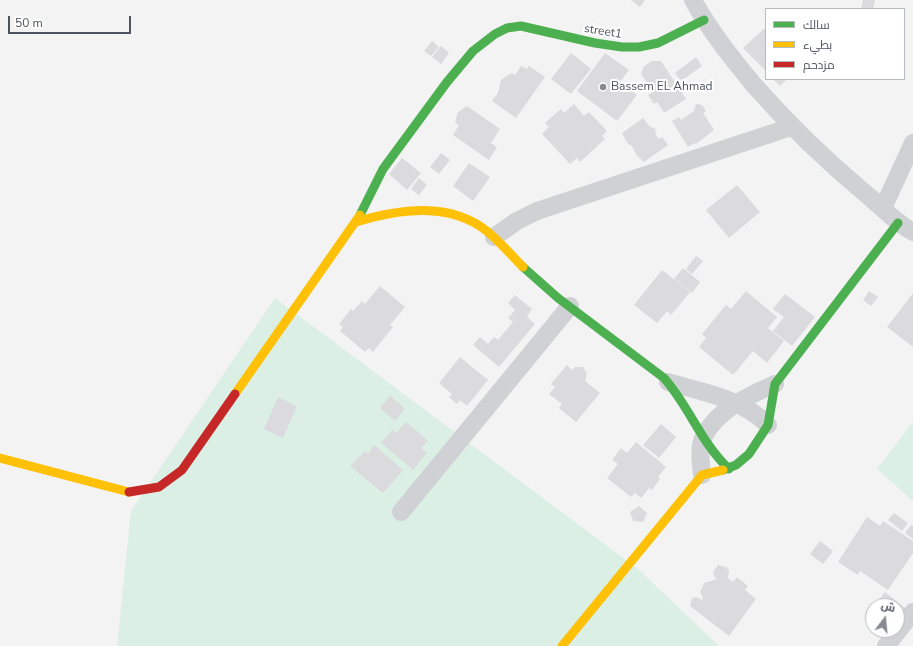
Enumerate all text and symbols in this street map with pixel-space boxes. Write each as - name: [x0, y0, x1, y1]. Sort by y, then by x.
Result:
- scale bar: [10, 8, 133, 34]
- legend: [765, 8, 905, 80]
- text: 50 m: [15, 15, 43, 31]
- text: سالك: [803, 17, 830, 33]
- street label: street1: [583, 22, 623, 42]
- text: بطيء: [803, 37, 832, 53]
- text: مزدحم: [803, 57, 835, 73]
- place label: Bassem EL Ahmad: [611, 80, 713, 94]
- marker: Bassem EL Ahmad: [598, 82, 608, 92]
- north arrow: [865, 598, 905, 638]
- text: ش: [879, 598, 897, 616]

